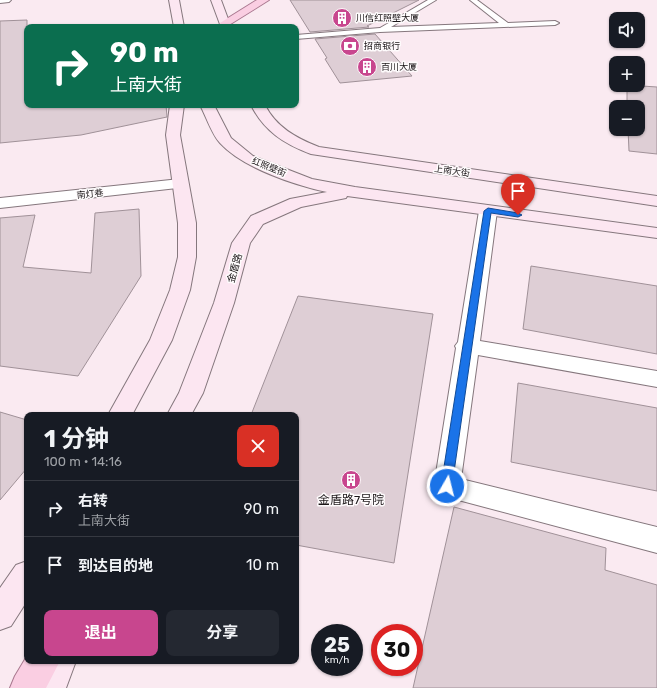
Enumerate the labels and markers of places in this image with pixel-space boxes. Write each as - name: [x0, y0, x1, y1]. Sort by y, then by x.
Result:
- building icon: 川信红照壁大厦: [331, 7, 353, 29]
- place label: 川信红照壁大厦: [356, 13, 419, 23]
- bank icon: 招商银行: [339, 35, 361, 57]
- place label: 招商银行: [364, 41, 400, 51]
- building icon: 百川大厦: [356, 56, 378, 78]
- place label: 百川大厦: [381, 62, 417, 72]
- pin: [501, 174, 535, 215]
- building icon: 金盾路7号院: [340, 469, 362, 491]
- place label: 金盾路7号院: [318, 493, 384, 507]

